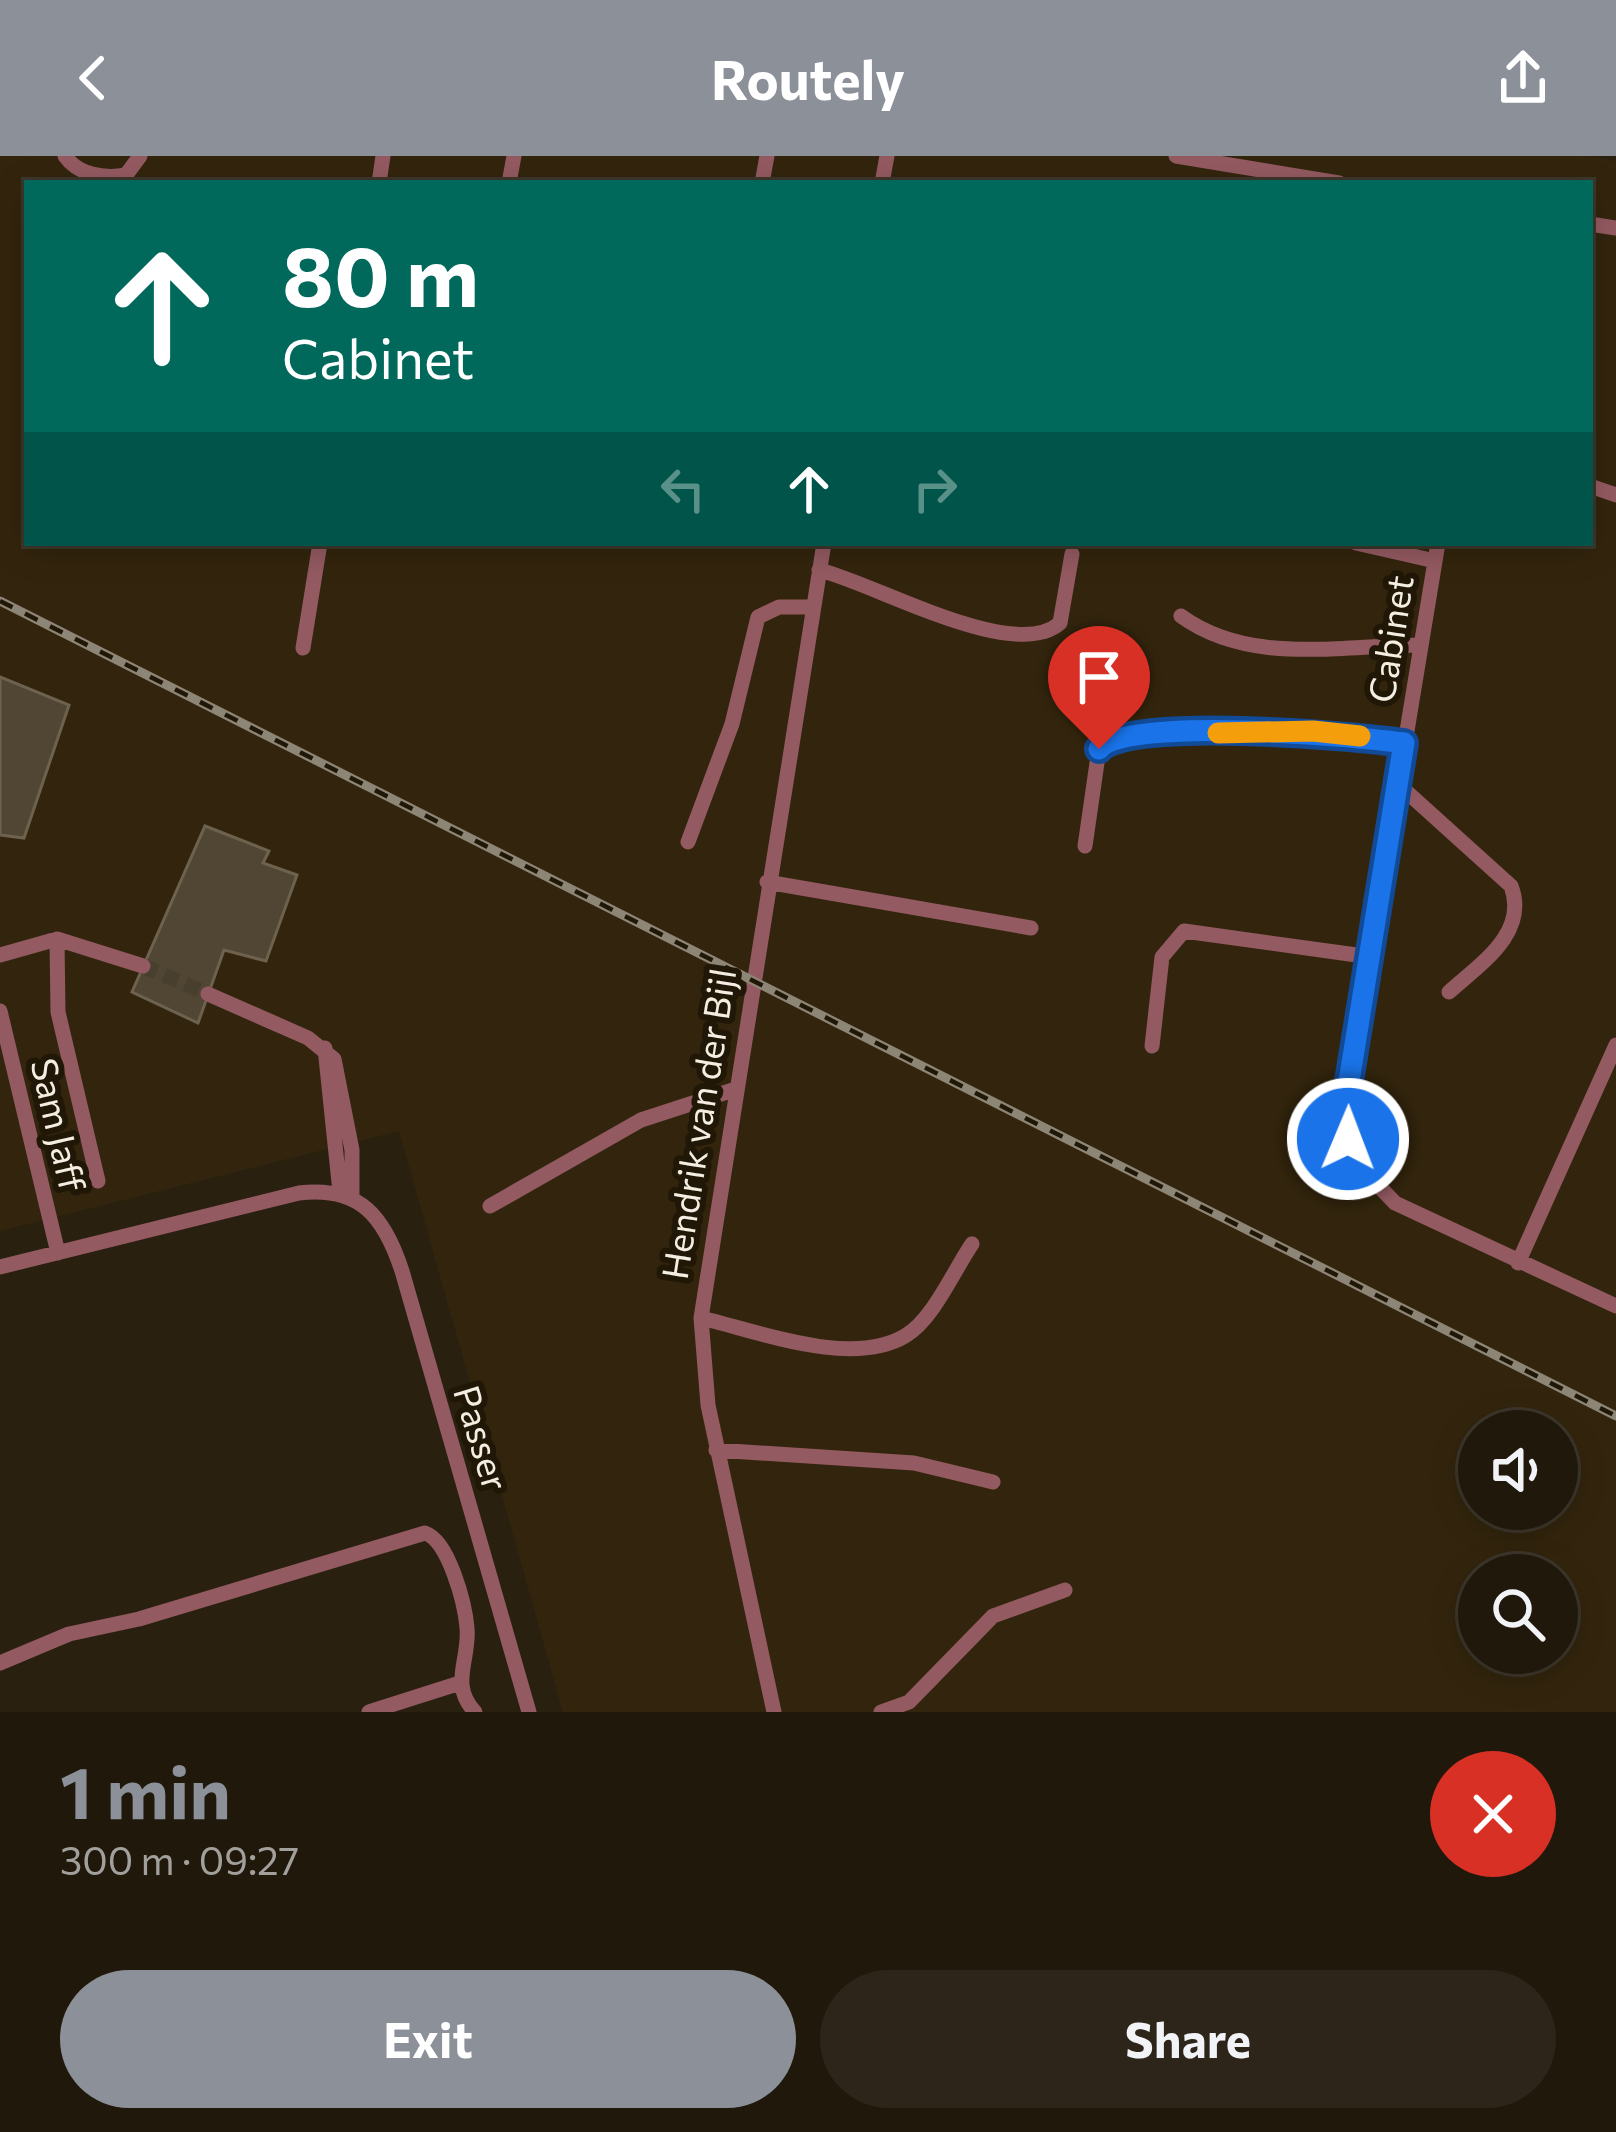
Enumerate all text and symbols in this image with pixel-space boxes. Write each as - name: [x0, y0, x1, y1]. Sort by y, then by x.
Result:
- icon: back: [60, 45, 126, 111]
- text: Routely: [711, 45, 905, 111]
- icon: share: [1490, 45, 1556, 111]
- text: 80 m: [282, 222, 479, 324]
- icon: ahead: [84, 228, 240, 384]
- text: Cabinet: [282, 324, 474, 390]
- icon: left: [650, 456, 716, 522]
- icon: ahead: [776, 456, 842, 522]
- icon: right: [902, 456, 968, 522]
- street label: Cabinet: [1357, 572, 1421, 705]
- pin: [1048, 626, 1150, 749]
- icon: arrive: [1066, 644, 1132, 710]
- street label: Hendrik van der Bijl: [651, 965, 743, 1282]
- street label: Sam Jaff: [23, 1054, 97, 1196]
- position arrow: [1285, 1076, 1411, 1202]
- street label: Passer: [446, 1380, 520, 1495]
- map controls: [1458, 1410, 1578, 1674]
- button: sound: [1458, 1410, 1578, 1530]
- button: search: [1458, 1554, 1578, 1674]
- text: 1 min: [60, 1746, 231, 1834]
- button: close: [1430, 1751, 1556, 1877]
- text: 300 m · 09:27: [60, 1835, 299, 1883]
- button: Exit: [60, 1970, 796, 2108]
- button: Share: [820, 1970, 1556, 2108]

